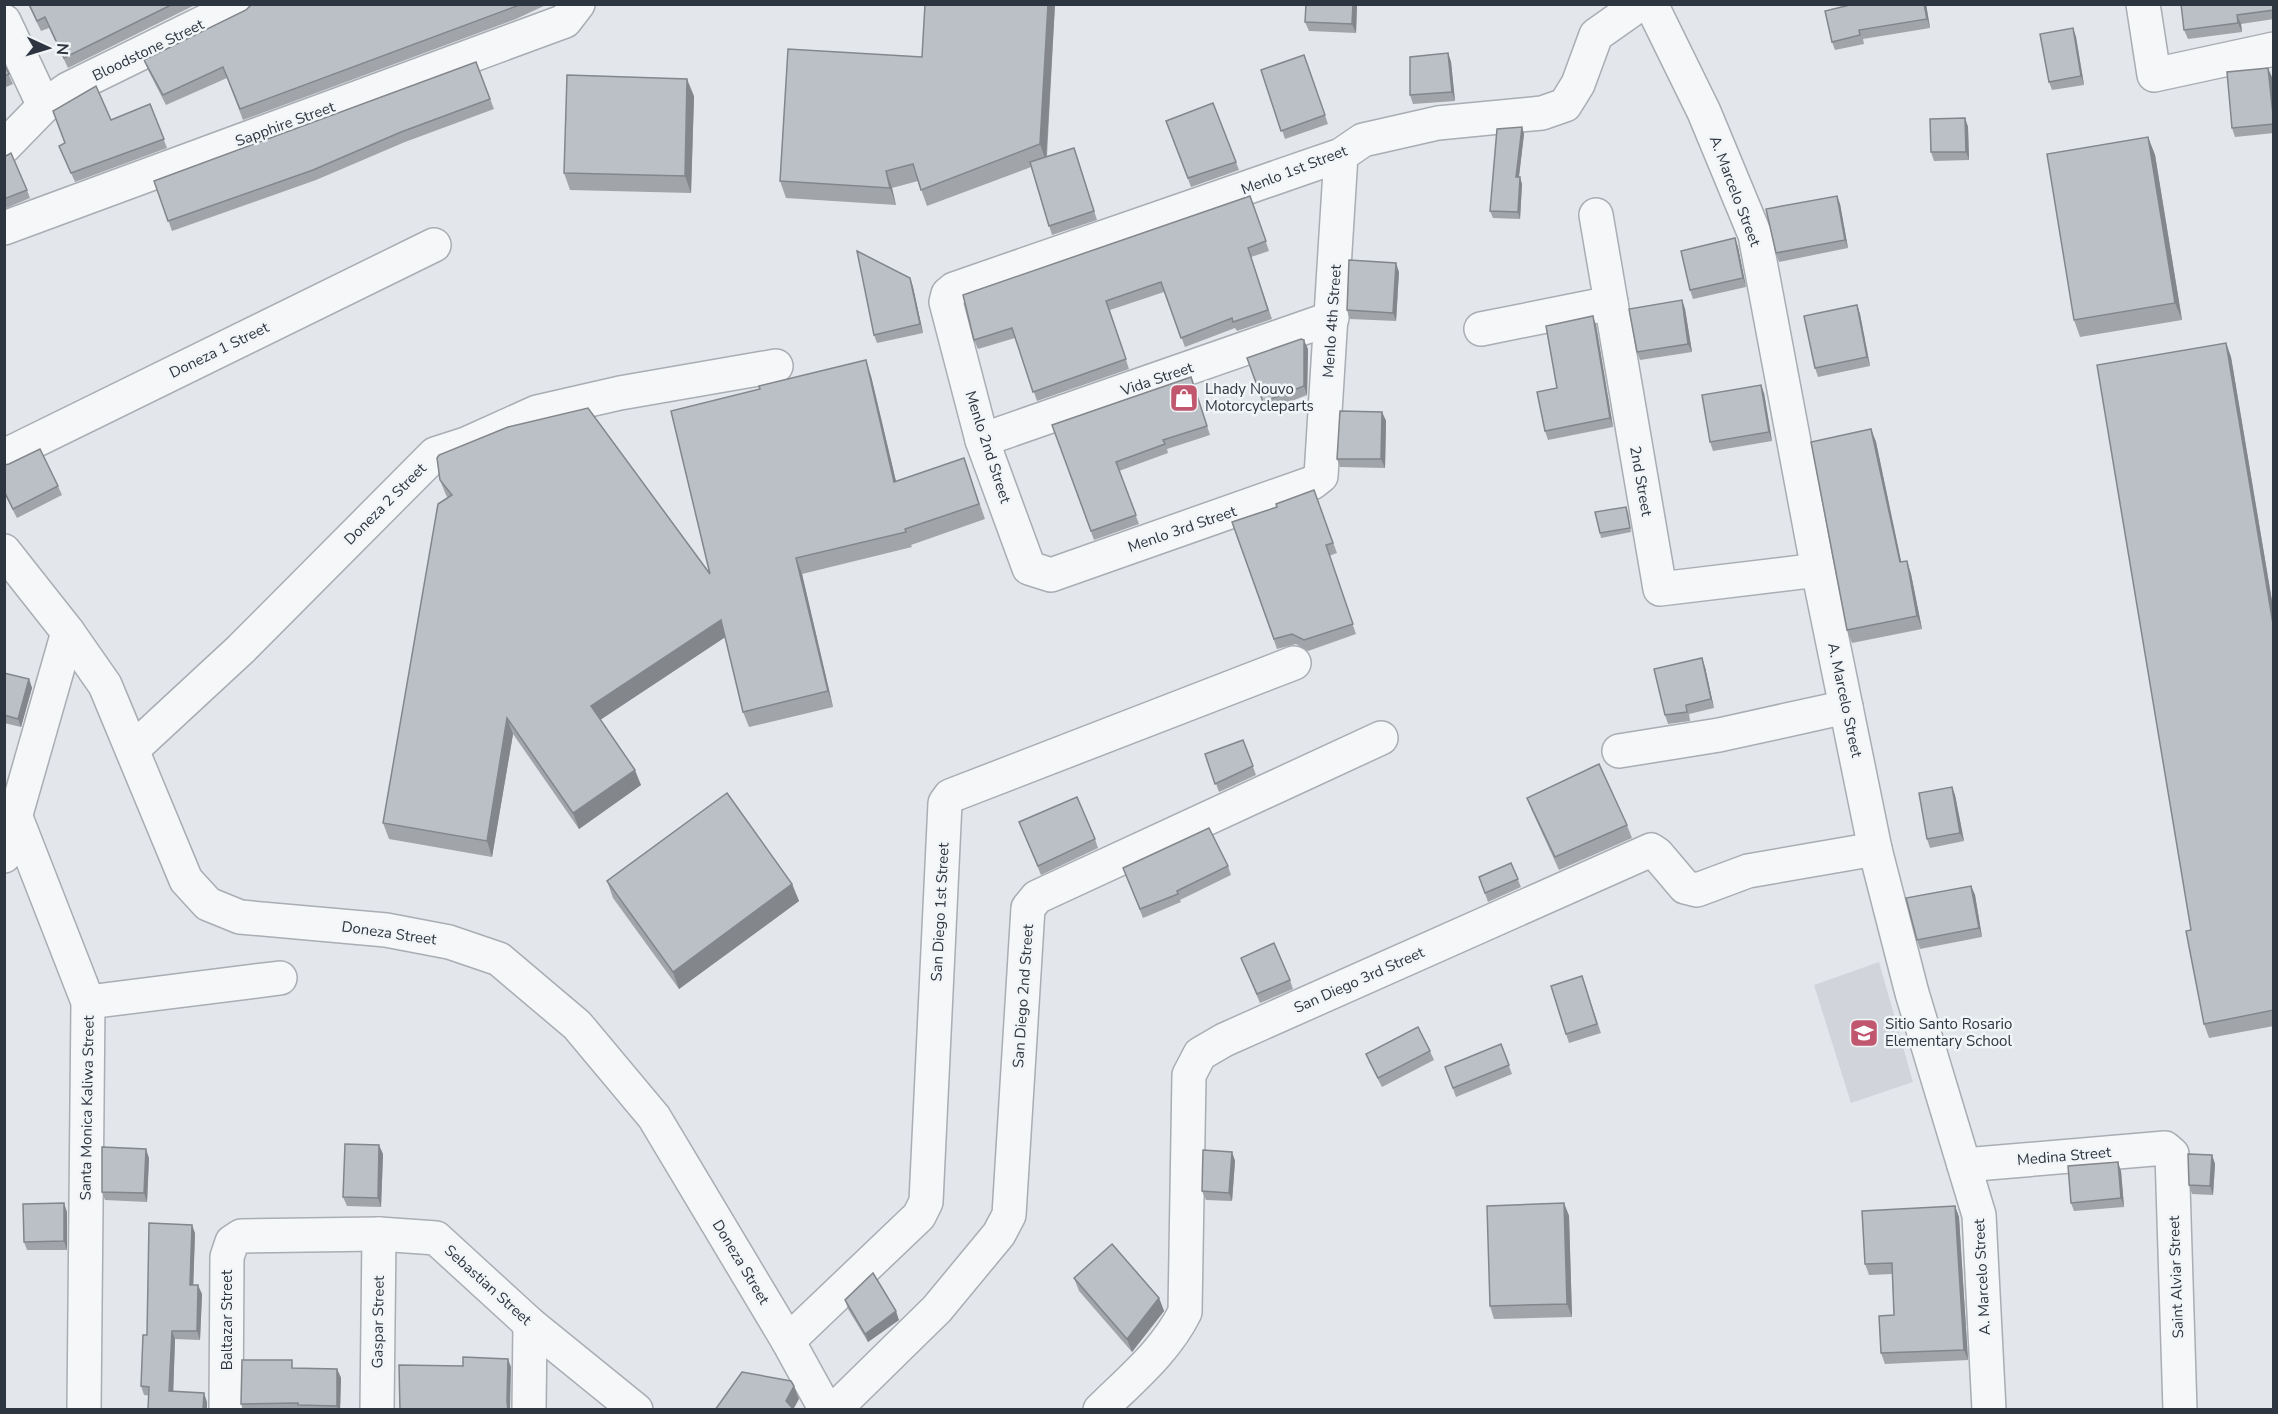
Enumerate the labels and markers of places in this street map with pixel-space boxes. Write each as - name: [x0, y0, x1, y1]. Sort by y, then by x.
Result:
- place label: Lhady Nouvo Motorcycleparts: [1205, 379, 1314, 416]
- shop icon: Lhady Nouvo Motorcycleparts: [1168, 382, 1200, 414]
- place label: Sitio Santo Rosario Elementary School: [1885, 1014, 2012, 1051]
- school or university icon: Sitio Santo Rosario Elementary School: [1848, 1017, 1880, 1049]

